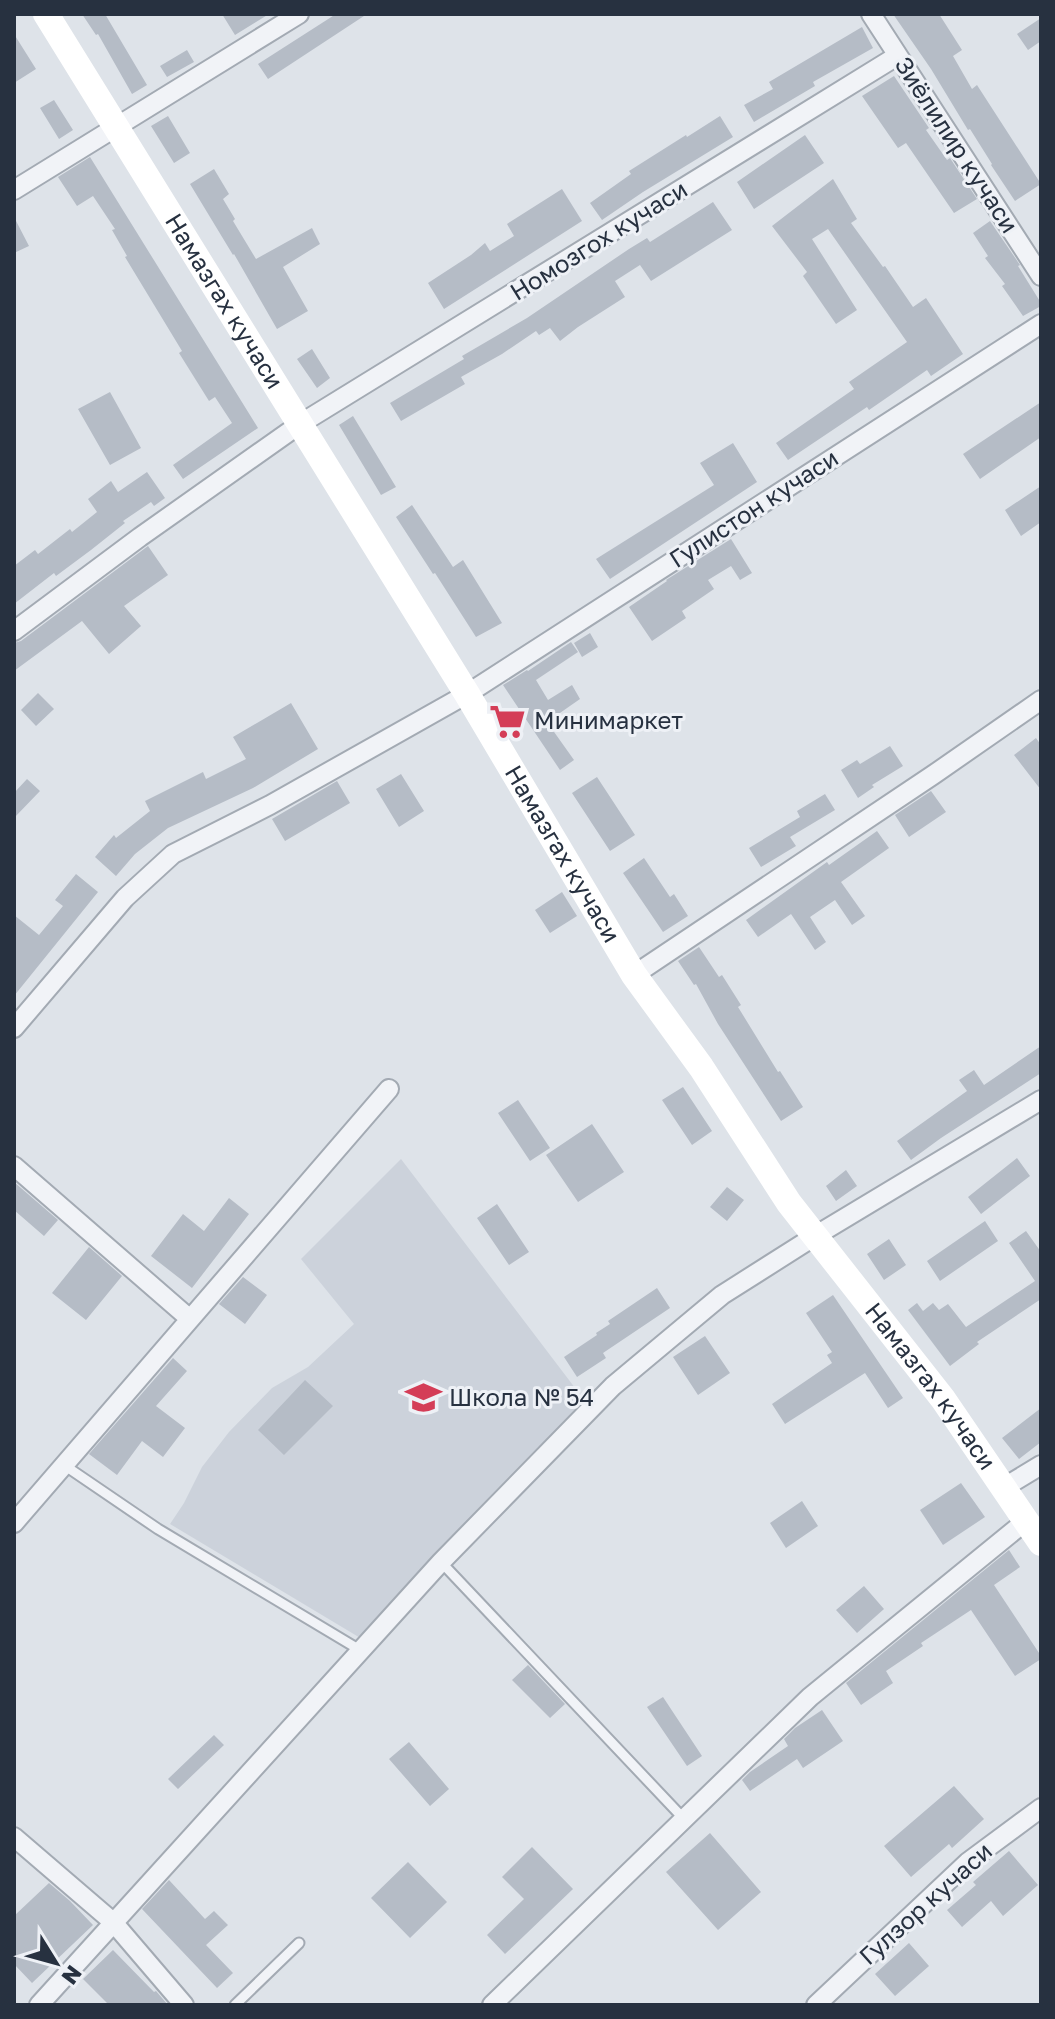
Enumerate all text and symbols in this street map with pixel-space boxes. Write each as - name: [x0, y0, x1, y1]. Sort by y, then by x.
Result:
- street label: Зиёлилир кучаси: [890, 51, 1025, 238]
- street label: Номозгох кучаси: [504, 174, 692, 306]
- street label: Намазгах кучаси: [160, 208, 290, 394]
- street label: Гулистон кучаси: [663, 442, 843, 573]
- supermarket icon: Минимаркет: [489, 702, 527, 740]
- place label: Минимаркет: [534, 705, 683, 734]
- street label: Намазгах кучаси: [500, 760, 627, 947]
- street label: Намазгах кучаси: [860, 1296, 1003, 1475]
- school or university icon: Школа № 54: [404, 1379, 442, 1417]
- place label: Школа № 54: [449, 1382, 594, 1411]
- street label: Гулзор кучаси: [853, 1836, 997, 1970]
- north arrow: [16, 1923, 96, 2003]
- text: N: [57, 1961, 88, 1990]

